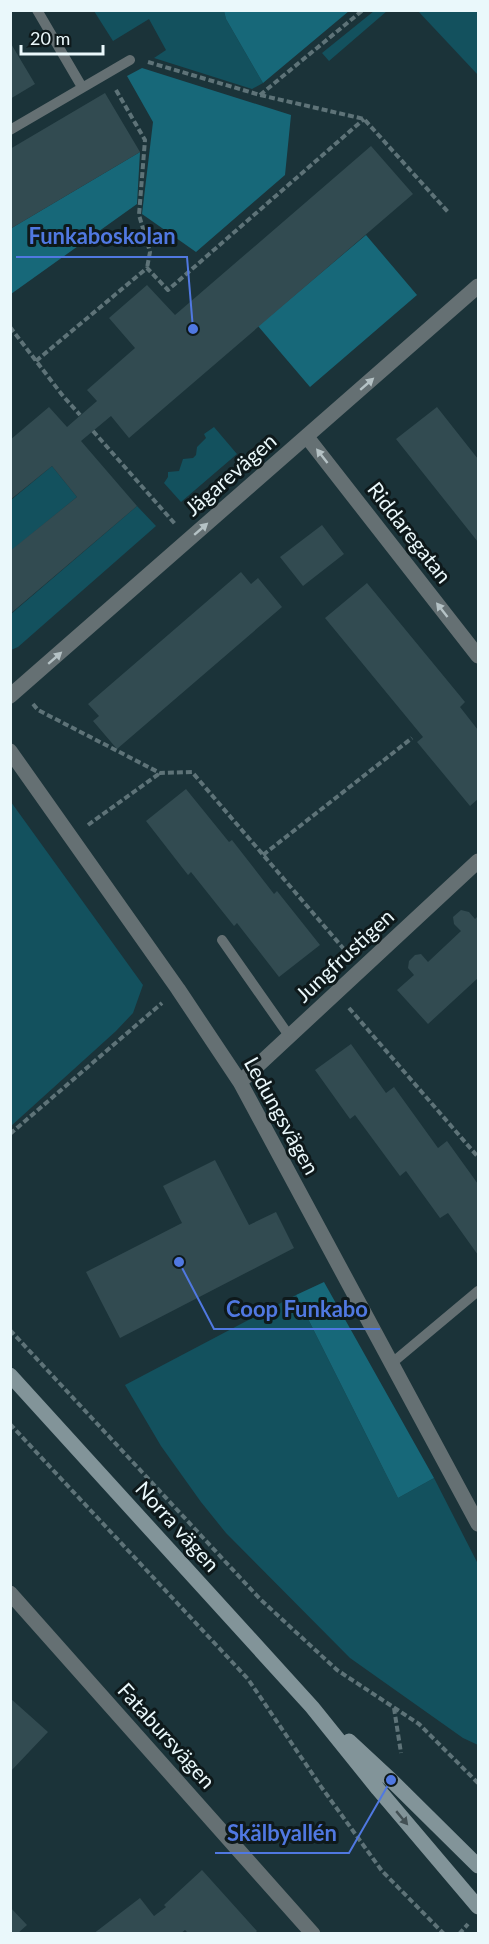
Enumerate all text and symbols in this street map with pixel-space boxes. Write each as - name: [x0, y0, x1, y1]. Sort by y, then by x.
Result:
- scale bar: [21, 18, 104, 56]
- text: 20 m: [30, 27, 70, 49]
- callout: Funkaboskolan: [16, 217, 187, 257]
- text: Funkaboskolan: [28, 222, 176, 249]
- one-way arrow: [359, 377, 374, 391]
- street label: Jägarevägen: [179, 427, 281, 520]
- one-way arrow: [317, 449, 329, 464]
- street label: Riddaregatan: [363, 477, 457, 588]
- one-way arrow: [193, 523, 208, 536]
- one-way arrow: [436, 602, 449, 618]
- one-way arrow: [47, 651, 62, 665]
- street label: Jungfrustigen: [290, 903, 398, 1007]
- street label: Ledungsvägen: [240, 1052, 325, 1179]
- callout: Coop Funkabo: [214, 1289, 380, 1329]
- text: Coop Funkabo: [226, 1295, 368, 1322]
- street label: Norra vägen: [131, 1476, 225, 1576]
- street label: Fatabursvägen: [113, 1677, 221, 1793]
- one-way arrow: [396, 1810, 409, 1826]
- callout: Skälbyallén: [215, 1813, 349, 1853]
- text: Skälbyallén: [227, 1819, 337, 1846]

